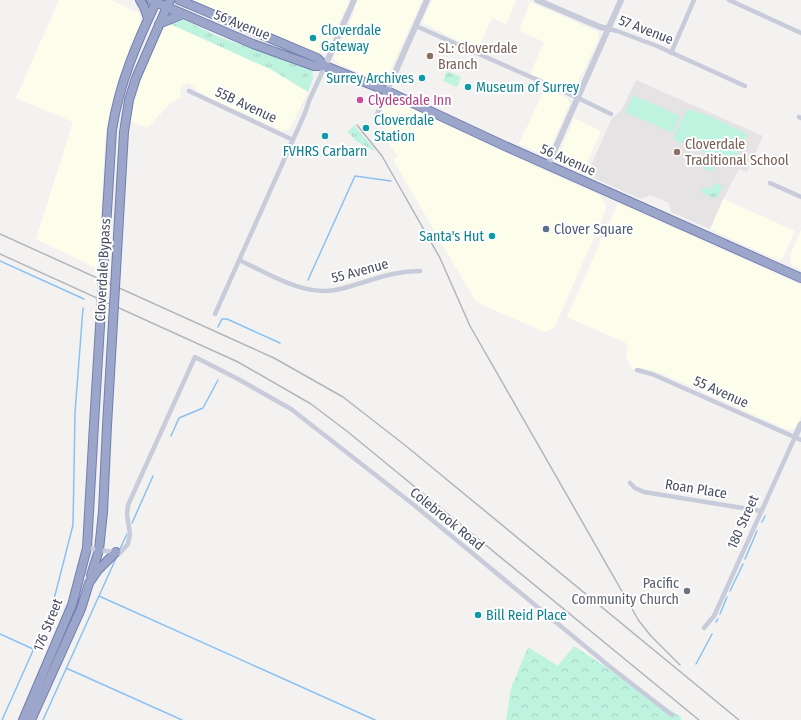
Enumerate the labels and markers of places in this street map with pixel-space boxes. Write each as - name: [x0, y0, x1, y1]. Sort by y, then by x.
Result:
- place label: Cloverdale Gateway: [321, 22, 381, 55]
- marker: Cloverdale Gateway: [308, 33, 318, 43]
- place label: SL: Cloverdale Branch: [438, 40, 518, 73]
- marker: SL: Cloverdale Branch: [425, 51, 435, 61]
- place label: Surrey Archives: [326, 70, 414, 87]
- marker: Surrey Archives: [417, 73, 427, 83]
- place label: Museum of Surrey: [476, 79, 580, 96]
- marker: Museum of Surrey: [463, 82, 473, 92]
- place label: Clydesdale Inn: [368, 92, 452, 109]
- marker: Clydesdale Inn: [355, 95, 365, 105]
- place label: Cloverdale Station: [374, 112, 434, 145]
- marker: Cloverdale Station: [361, 123, 371, 133]
- marker: FVHRS Carbarn: [320, 131, 330, 141]
- place label: Cloverdale Traditional School: [685, 136, 789, 169]
- place label: FVHRS Carbarn: [283, 143, 367, 160]
- marker: Cloverdale Traditional School: [672, 147, 682, 157]
- place label: Clover Square: [554, 221, 633, 238]
- marker: Clover Square: [541, 224, 551, 234]
- place label: Santa's Hut: [419, 228, 484, 245]
- marker: Santa's Hut: [487, 231, 497, 241]
- place label: Pacific Community Church: [571, 575, 679, 608]
- marker: Pacific Community Church: [682, 586, 692, 596]
- place label: Bill Reid Place: [486, 607, 567, 624]
- marker: Bill Reid Place: [473, 610, 483, 620]

